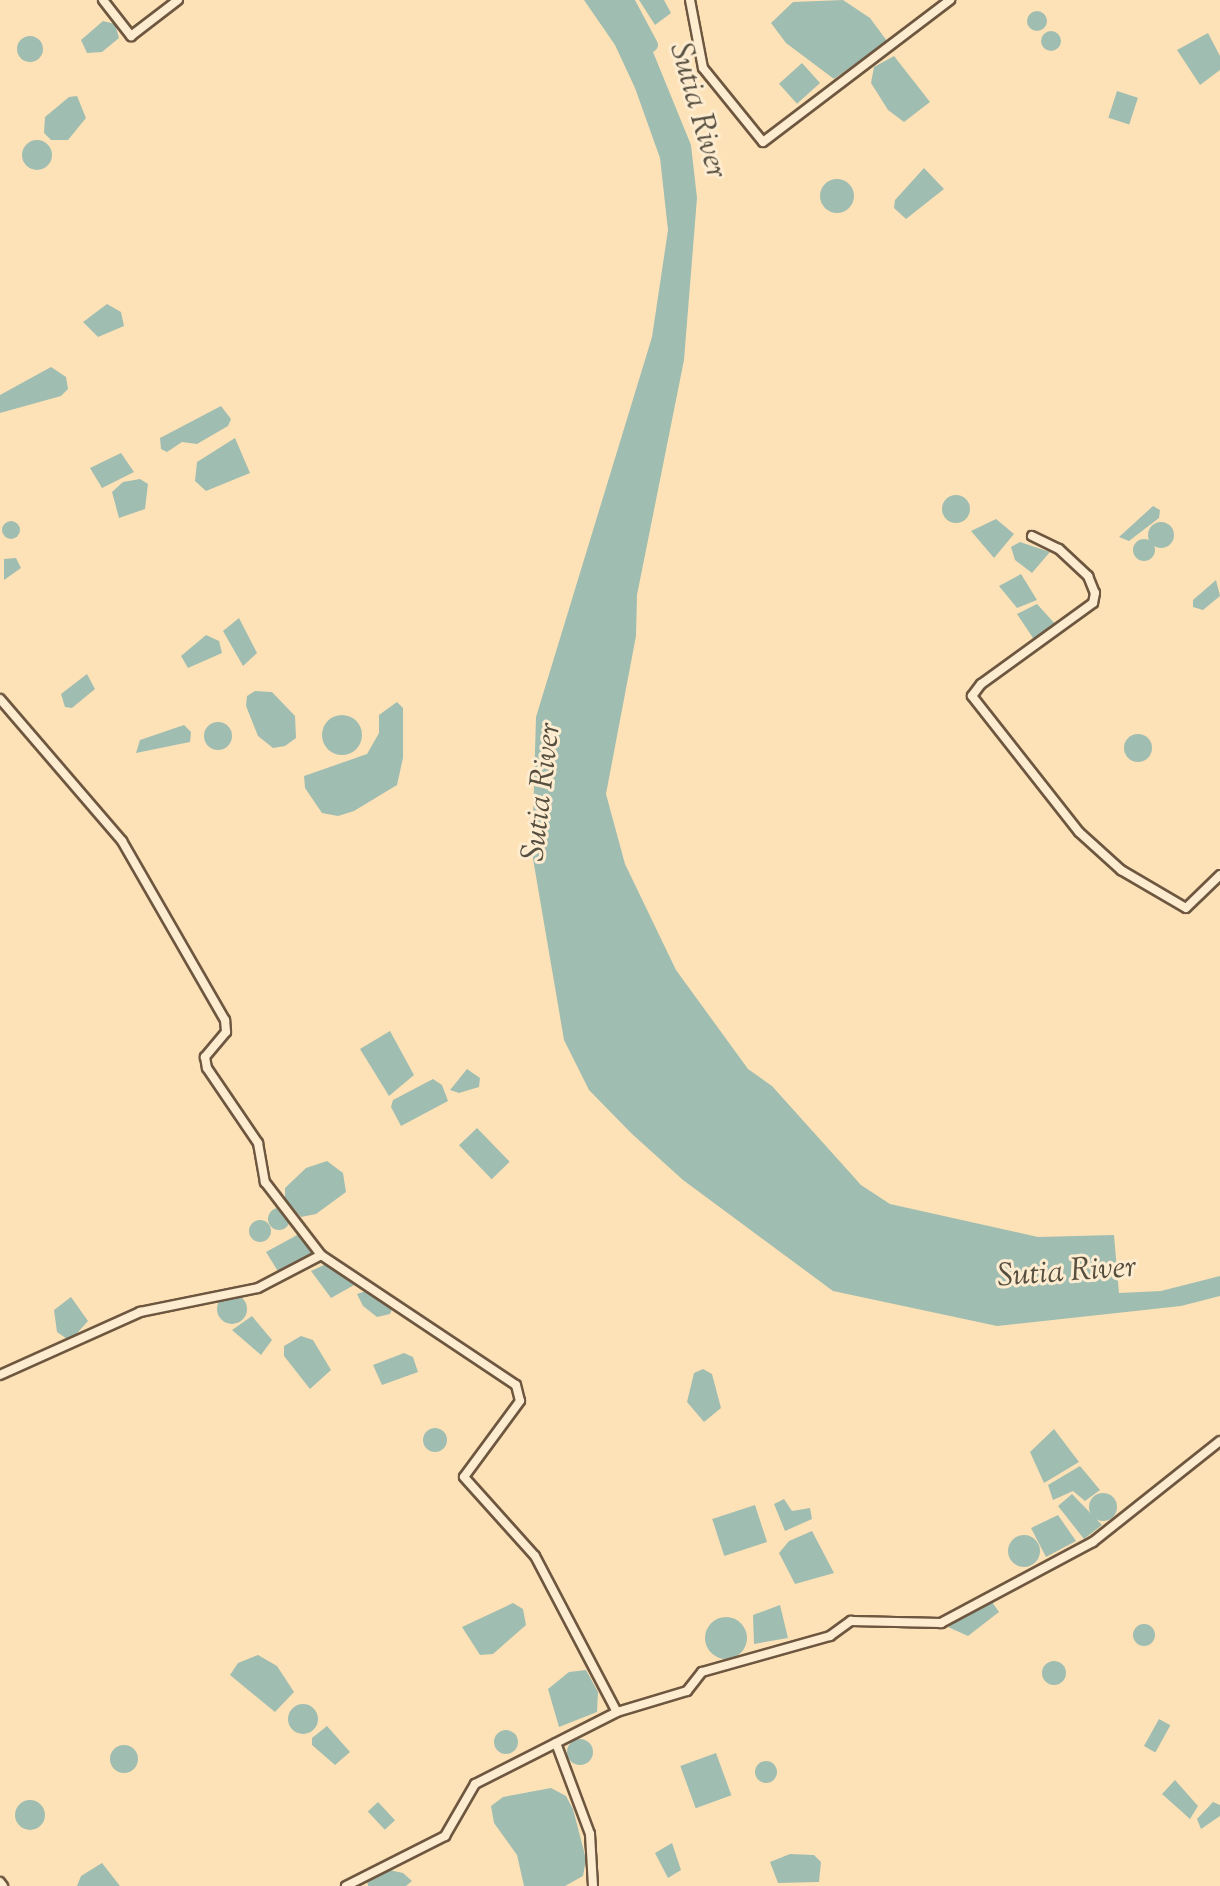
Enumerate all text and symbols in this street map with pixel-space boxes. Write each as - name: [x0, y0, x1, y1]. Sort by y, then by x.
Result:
- water label: Sutia River: [659, 39, 735, 183]
- water label: Sutia River: [515, 721, 571, 863]
- water label: Sutia River: [996, 1249, 1138, 1297]

